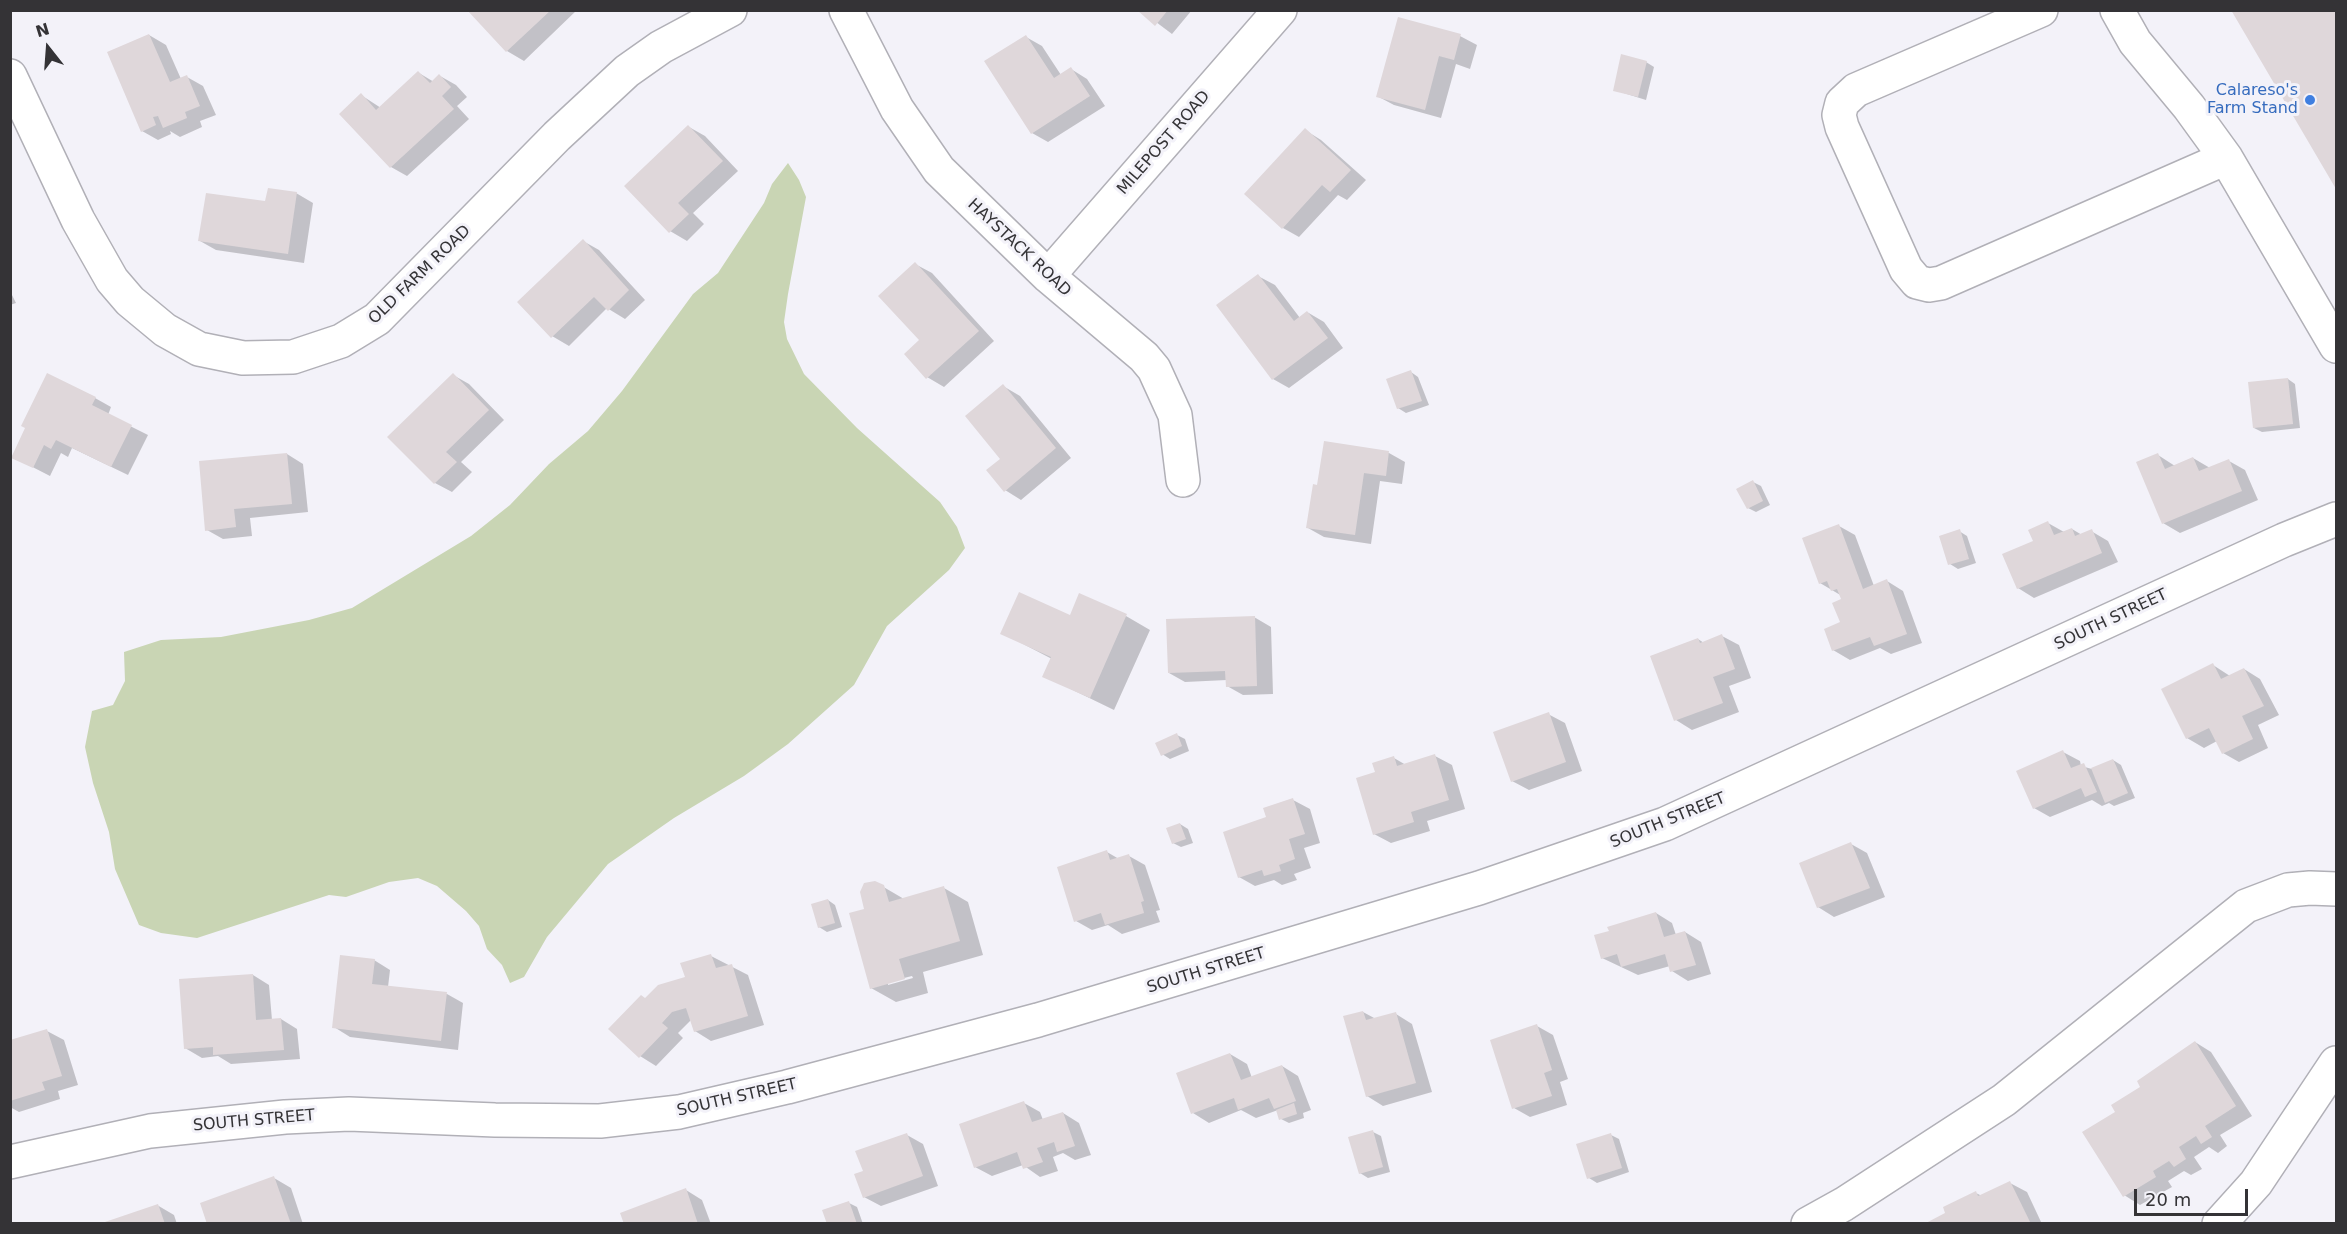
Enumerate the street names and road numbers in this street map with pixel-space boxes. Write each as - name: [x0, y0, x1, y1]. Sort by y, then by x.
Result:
- street label: MILEPOST ROAD: [1114, 87, 1214, 199]
- street label: HAYSTACK ROAD: [963, 195, 1075, 301]
- street label: OLD FARM ROAD: [365, 221, 475, 329]
- street label: SOUTH STREET: [2051, 585, 2171, 655]
- street label: SOUTH STREET: [1608, 789, 1728, 853]
- street label: SOUTH STREET: [1145, 944, 1267, 998]
- street label: SOUTH STREET: [675, 1075, 799, 1121]
- street label: SOUTH STREET: [192, 1106, 316, 1136]

